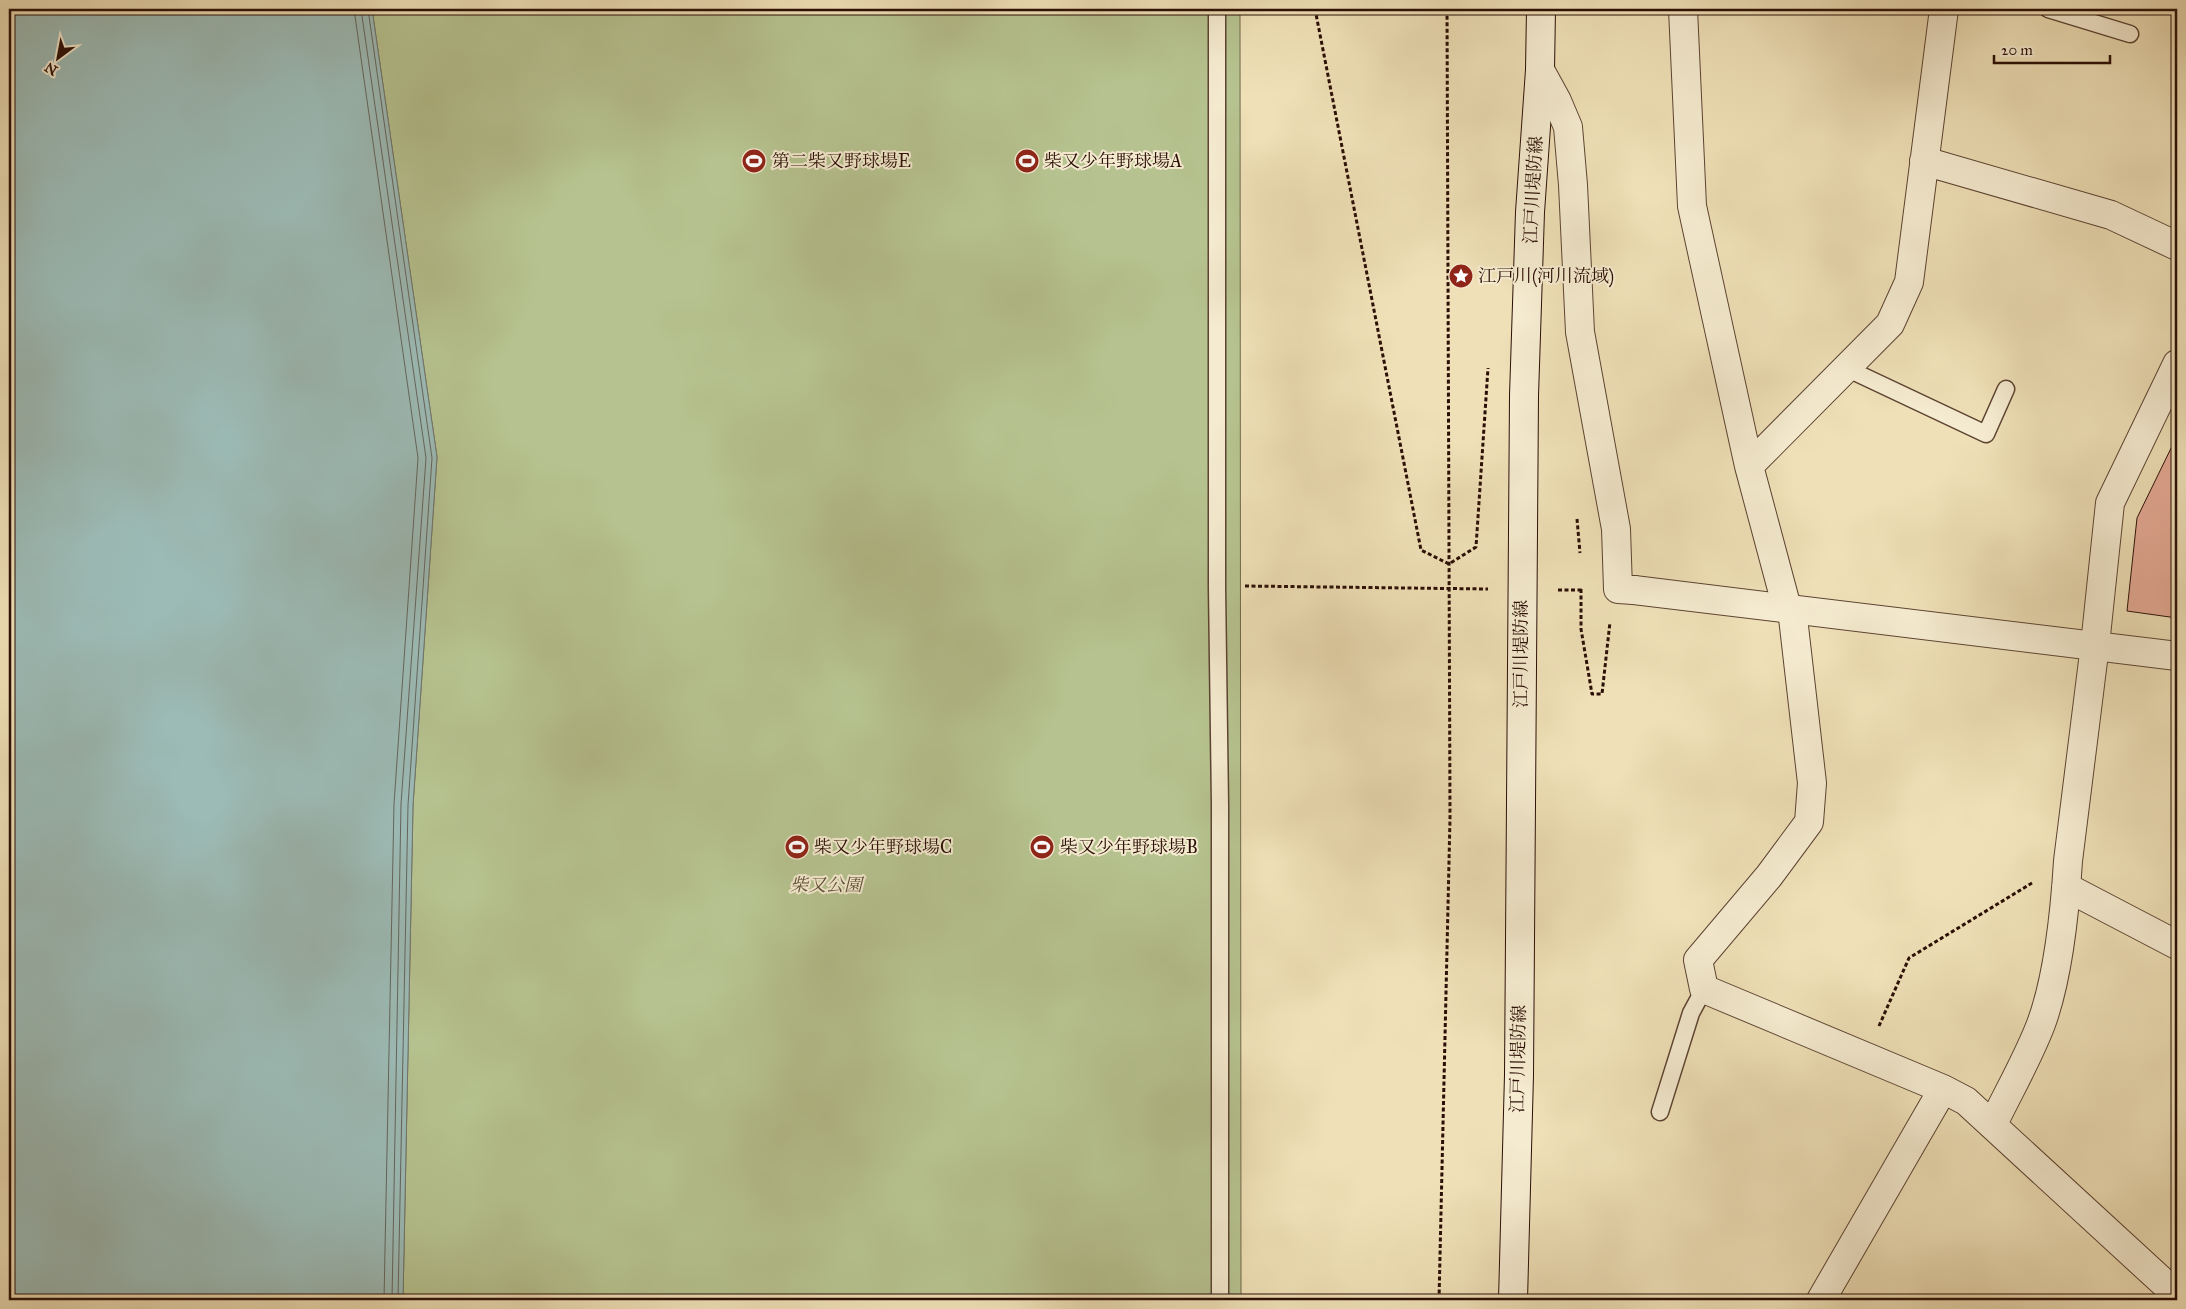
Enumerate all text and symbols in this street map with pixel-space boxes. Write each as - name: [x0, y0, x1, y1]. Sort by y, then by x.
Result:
- north arrow: [32, 32, 82, 82]
- scale bar: [1994, 32, 2110, 64]
- text: 20 m: [2001, 41, 2033, 59]
- text: N: [42, 58, 61, 79]
- street label: 江戸川堤防線: [1519, 135, 1547, 245]
- sports icon: 第二柴又野球場E: [741, 148, 767, 174]
- sports icon: 柴又少年野球場A: [1014, 148, 1040, 174]
- place label: 第二柴又野球場E: [772, 150, 911, 172]
- place label: 柴又少年野球場A: [1044, 150, 1182, 172]
- place icon: 江戸川(河川流域): [1448, 263, 1474, 289]
- place label: 江戸川(河川流域): [1478, 265, 1614, 288]
- street label: 江戸川堤防線: [1510, 600, 1532, 708]
- sports icon: 柴又少年野球場C: [784, 834, 810, 860]
- sports icon: 柴又少年野球場B: [1029, 834, 1055, 860]
- place label: 柴又少年野球場C: [814, 836, 952, 858]
- place label: 柴又少年野球場B: [1060, 836, 1198, 858]
- park label: 柴又公園: [790, 874, 865, 896]
- street label: 江戸川堤防線: [1506, 1005, 1530, 1113]

